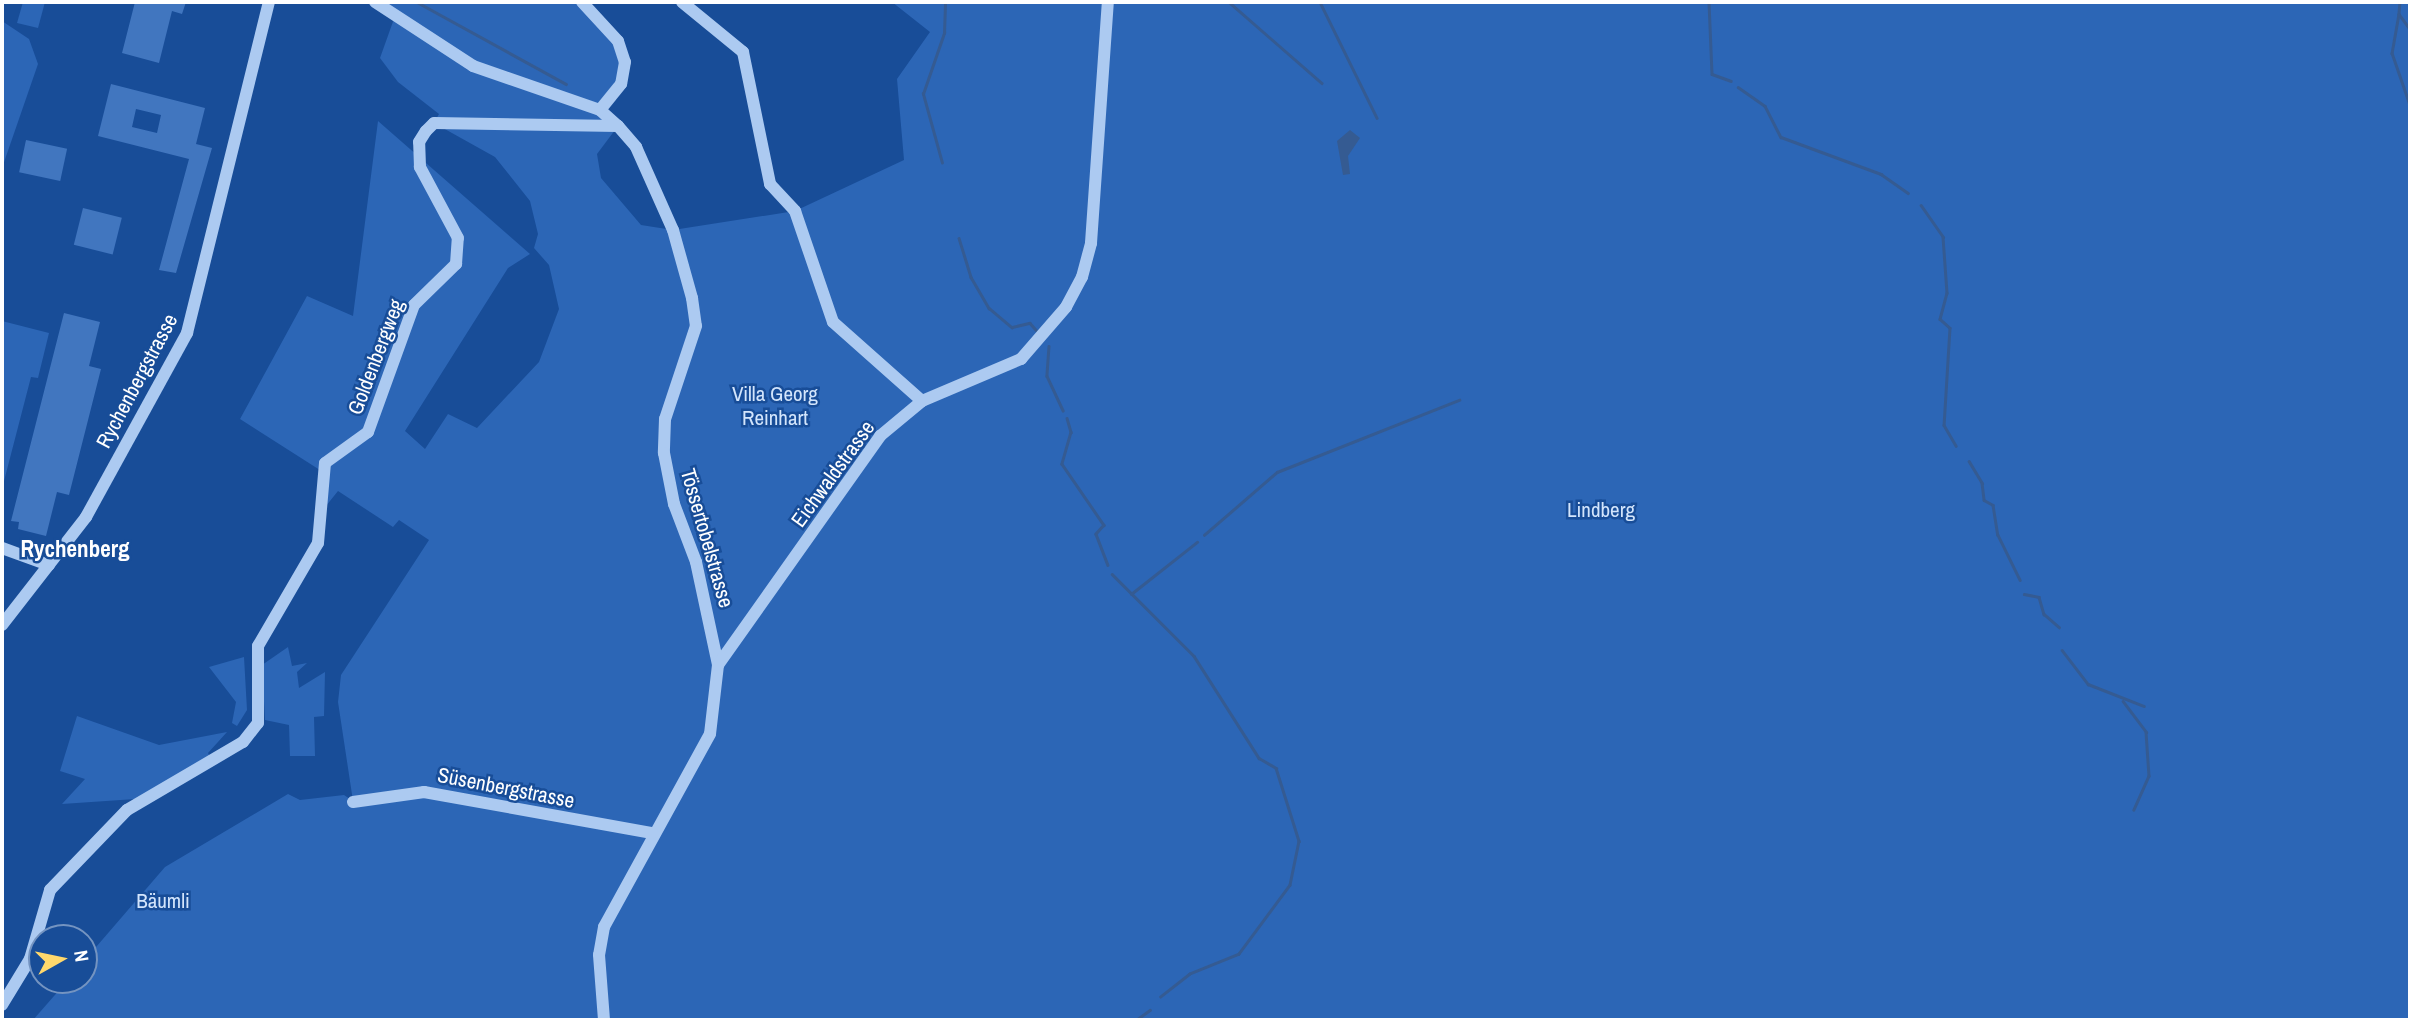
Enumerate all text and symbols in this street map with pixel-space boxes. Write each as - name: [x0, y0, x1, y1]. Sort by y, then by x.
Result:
- street label: Goldenbergweg: [342, 296, 410, 418]
- street label: Rychenbergstrasse: [91, 310, 183, 452]
- park label: Villa Georg Reinhart: [732, 381, 818, 431]
- street label: Eichwaldstrasse: [786, 416, 880, 532]
- street label: Tössertobelstrasse: [675, 466, 739, 610]
- park label: Lindberg: [1567, 497, 1635, 523]
- district label: Rychenberg: [21, 535, 129, 563]
- street label: Süsenbergstrasse: [435, 762, 577, 814]
- park label: Bäumli: [136, 888, 190, 914]
- north arrow: [28, 924, 98, 994]
- text: N: [68, 948, 95, 964]

